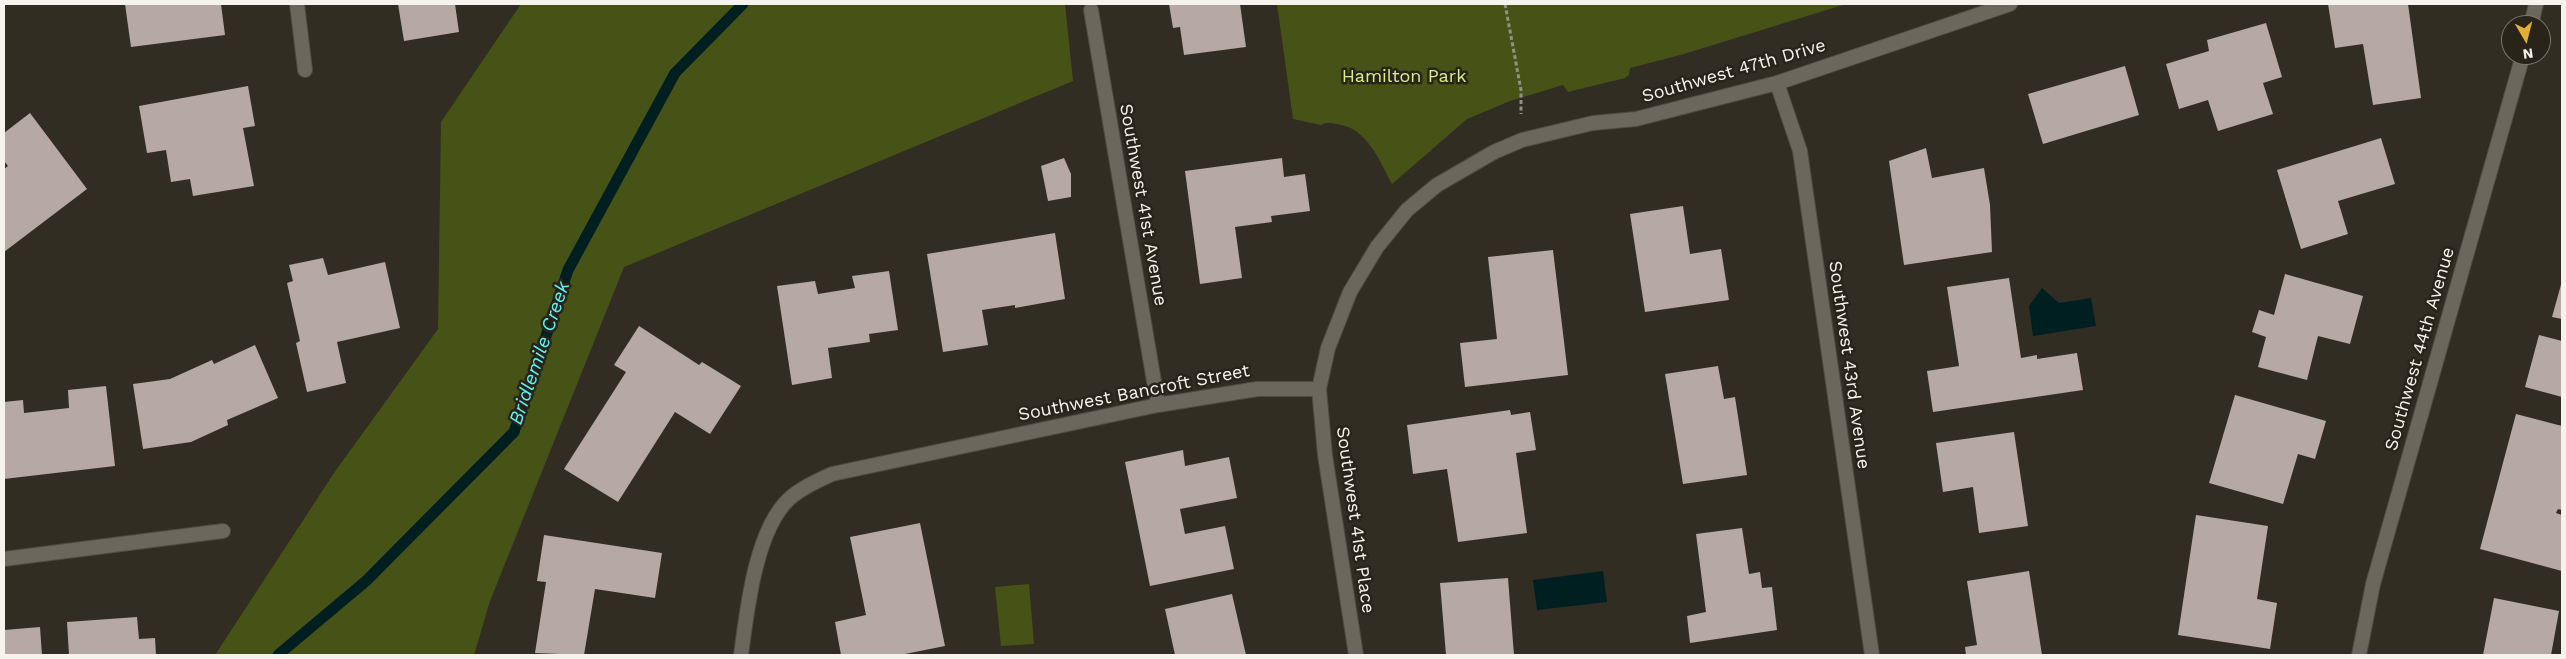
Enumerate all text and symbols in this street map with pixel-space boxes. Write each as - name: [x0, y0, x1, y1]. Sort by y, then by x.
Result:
- north arrow: [2501, 15, 2551, 65]
- street label: Southwest 47th Drive: [1640, 34, 1828, 108]
- text: N: [2522, 45, 2534, 63]
- park label: Hamilton Park: [1342, 66, 1466, 88]
- street label: Southwest 41st Avenue: [1115, 102, 1171, 308]
- street label: Southwest 44th Avenue: [2381, 245, 2459, 453]
- street label: Southwest 43rd Avenue: [1824, 260, 1874, 470]
- water label: Bridlemile Creek: [505, 278, 575, 428]
- street label: Southwest Bancroft Street: [1017, 360, 1251, 426]
- street label: Southwest 41st Place: [1331, 425, 1379, 615]

